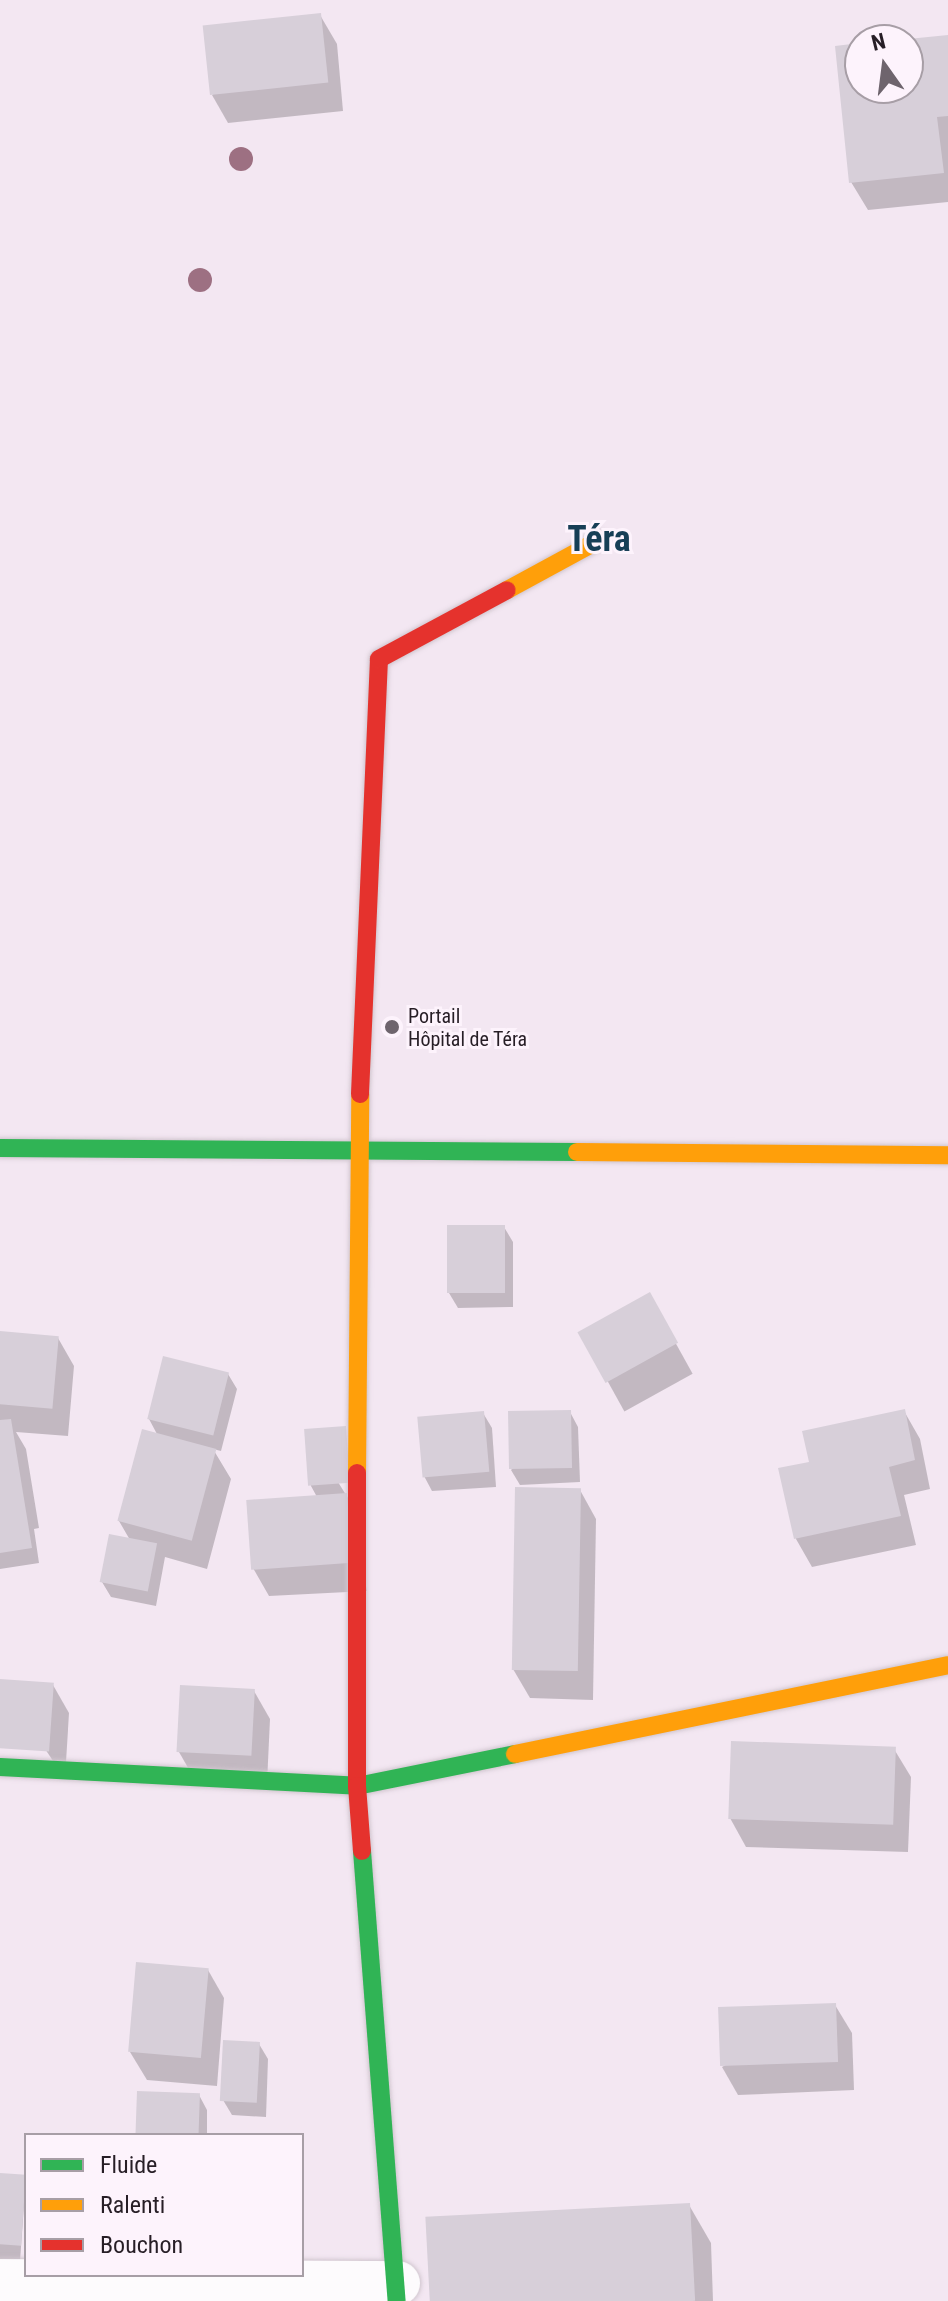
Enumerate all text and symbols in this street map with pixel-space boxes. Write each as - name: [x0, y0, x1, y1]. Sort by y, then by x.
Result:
- north arrow: [844, 24, 924, 104]
- text: N: [869, 28, 888, 56]
- district label: Téra: [567, 518, 631, 562]
- place label: Portail Hôpital de Téra: [408, 1004, 528, 1051]
- marker: Portail Hôpital de Téra: [383, 1018, 401, 1036]
- legend: [24, 2133, 304, 2277]
- text: Fluide: [100, 2151, 157, 2179]
- text: Ralenti: [100, 2191, 165, 2219]
- text: Bouchon: [100, 2231, 183, 2259]

